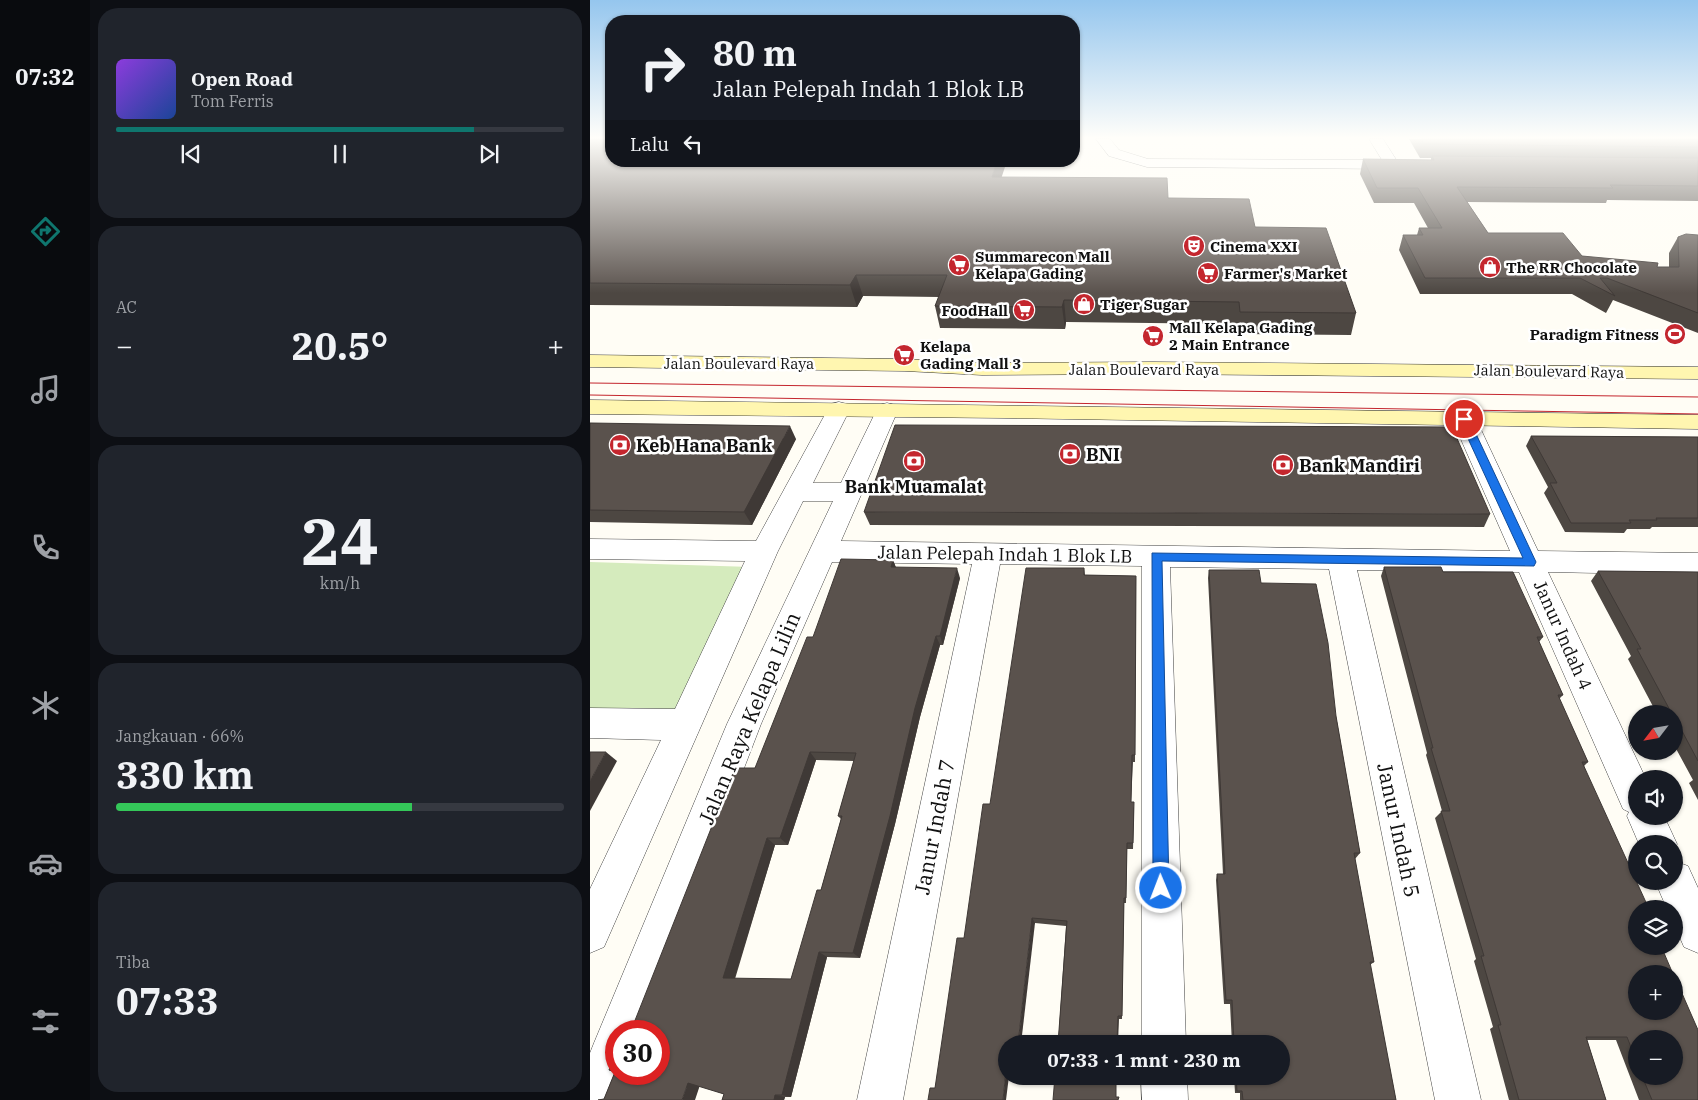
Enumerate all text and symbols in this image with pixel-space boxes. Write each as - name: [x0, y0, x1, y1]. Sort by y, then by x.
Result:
- text: 80 m: [713, 30, 797, 76]
- icon: right: [630, 35, 695, 100]
- text: 07:32: [15, 62, 75, 91]
- text: Open Road: [191, 67, 293, 91]
- text: Jalan Pelepah Indah 1 Blok LB: [713, 74, 1024, 103]
- text: Tom Ferris: [191, 91, 274, 111]
- icon: left: [679, 130, 707, 158]
- text: Lalu: [630, 132, 669, 156]
- icon: previous: [177, 140, 205, 168]
- icon: pause: [326, 140, 354, 168]
- icon: next: [475, 140, 503, 168]
- icon: directions: [28, 214, 63, 249]
- theatre icon: Cinema XXI: [1182, 234, 1206, 258]
- place label: Cinema XXI: [1210, 237, 1298, 256]
- place label: Summarecon Mall Kelapa Gading: [975, 247, 1110, 283]
- supermarket icon: Summarecon Mall Kelapa Gading: [947, 253, 971, 277]
- shop icon: The RR Chocolate: [1478, 255, 1502, 279]
- place label: The RR Chocolate: [1506, 258, 1637, 277]
- supermarket icon: Farmer's Market: [1196, 261, 1220, 285]
- place label: Farmer's Market: [1224, 264, 1348, 283]
- shop icon: Tiger Sugar: [1072, 292, 1096, 316]
- place label: Tiger Sugar: [1100, 295, 1188, 314]
- text: AC: [116, 297, 137, 317]
- supermarket icon: FoodHall: [1012, 298, 1036, 322]
- place label: FoodHall: [941, 301, 1008, 320]
- place label: Mall Kelapa Gading 2 Main Entrance: [1169, 318, 1313, 354]
- text: 20.5°: [292, 321, 388, 370]
- sports icon: Paradigm Fitness: [1663, 322, 1687, 346]
- supermarket icon: Mall Kelapa Gading 2 Main Entrance: [1141, 324, 1165, 348]
- place label: Paradigm Fitness: [1530, 325, 1659, 344]
- text: −: [116, 327, 133, 364]
- text: +: [547, 327, 564, 364]
- place label: Kelapa Gading Mall 3: [920, 337, 1021, 373]
- supermarket icon: Kelapa Gading Mall 3: [892, 343, 916, 367]
- street label: Jalan Boulevard Raya: [664, 354, 814, 373]
- street label: Jalan Boulevard Raya: [1069, 360, 1219, 379]
- street label: Jalan Boulevard Raya: [1474, 360, 1624, 382]
- icon: music: [28, 372, 63, 407]
- pin: [1443, 398, 1485, 440]
- icon: arrive: [1450, 405, 1478, 433]
- bank icon: Keb Hana Bank: [608, 433, 632, 457]
- place label: Keb Hana Bank: [636, 434, 773, 457]
- bank icon: BNI: [1058, 442, 1082, 466]
- place label: BNI: [1086, 443, 1120, 466]
- bank icon: Bank Muamalat: [902, 449, 926, 473]
- bank icon: Bank Mandiri: [1271, 453, 1295, 477]
- place label: Bank Mandiri: [1299, 454, 1420, 477]
- place label: Bank Muamalat: [845, 475, 984, 498]
- text: 24: [301, 498, 379, 583]
- icon: phone: [28, 530, 63, 565]
- street label: Jalan Pelepah Indah 1 Blok LB: [877, 540, 1133, 568]
- text: km/h: [320, 573, 360, 593]
- street label: Janur Indah 4: [1529, 577, 1597, 693]
- street label: Jalan Raya Kelapa Lilin: [692, 608, 806, 828]
- icon: climate: [28, 688, 63, 723]
- north arrow: [1628, 705, 1682, 760]
- map controls: [1628, 705, 1683, 1085]
- text: Jangkauan · 66%: [116, 726, 244, 746]
- text: 330 km: [116, 750, 254, 799]
- street label: Janur Indah 7: [907, 757, 961, 897]
- street label: Janur Indah 5: [1371, 760, 1427, 900]
- button: sound: [1628, 770, 1683, 825]
- button: search: [1628, 835, 1683, 890]
- icon: car: [28, 846, 63, 881]
- position arrow: [1134, 861, 1186, 913]
- button: layers: [1628, 900, 1683, 955]
- text: Tiba: [116, 952, 150, 972]
- button: +: [1628, 965, 1683, 1020]
- text: 07:33: [116, 976, 219, 1025]
- icon: filters: [28, 1004, 63, 1039]
- speed limit sign: 30: [605, 1020, 670, 1085]
- button: −: [1628, 1030, 1683, 1085]
- text: 07:33 · 1 mnt · 230 m: [1047, 1048, 1241, 1072]

